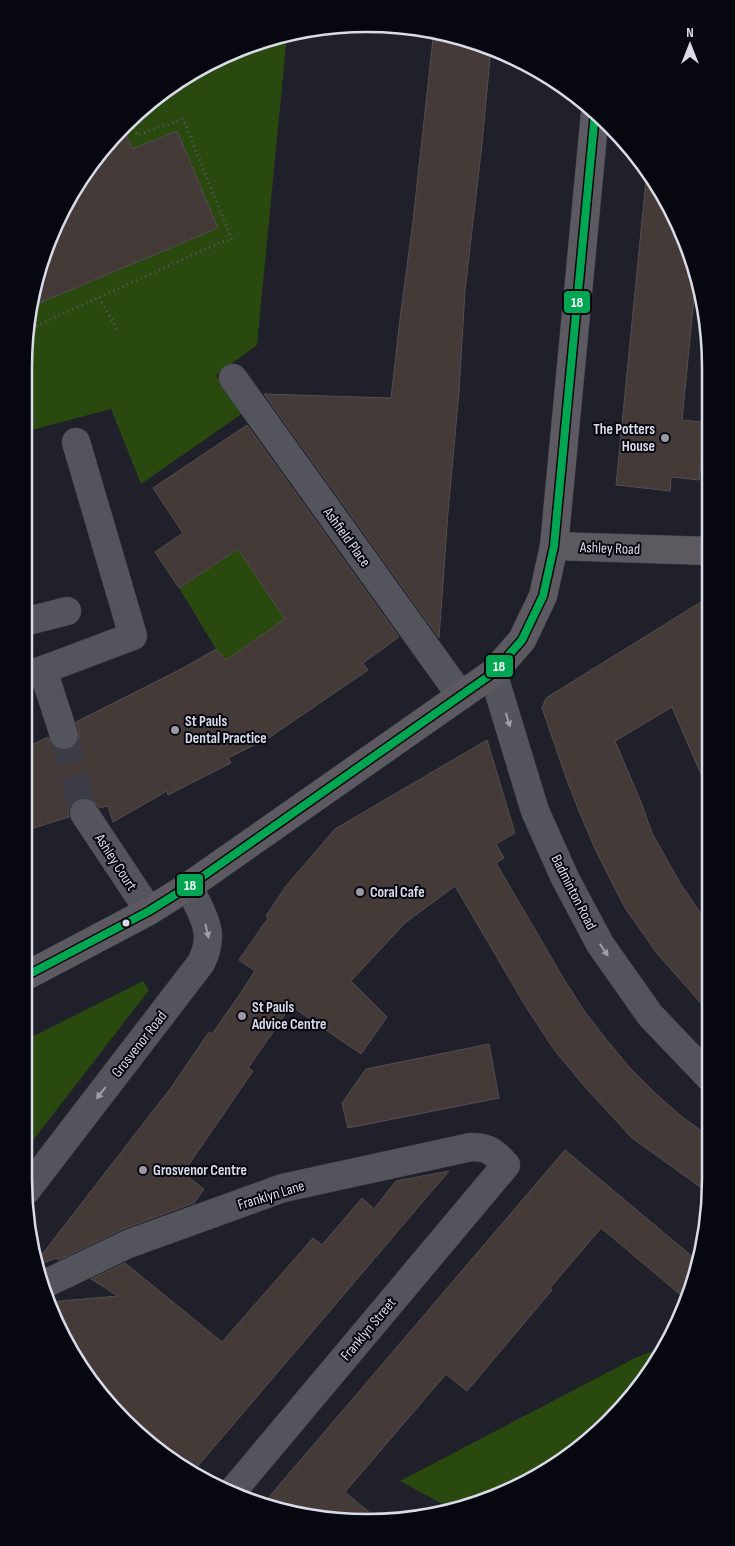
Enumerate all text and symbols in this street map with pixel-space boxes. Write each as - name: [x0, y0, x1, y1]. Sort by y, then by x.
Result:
- north arrow: [665, 20, 715, 70]
- text: N: [686, 24, 694, 41]
- line badge: 18: [563, 290, 591, 314]
- text: 18: [571, 294, 583, 311]
- place label: The Potters House: [593, 420, 655, 456]
- marker: The Potters House: [659, 432, 671, 444]
- street label: Ashfield Place: [318, 503, 375, 571]
- street label: Ashley Road: [579, 538, 640, 559]
- line badge: 18: [485, 654, 514, 678]
- text: 18: [493, 658, 505, 675]
- place label: St Pauls Dental Practice: [185, 712, 267, 748]
- one-way arrow: [504, 713, 512, 728]
- marker: St Pauls Dental Practice: [169, 724, 181, 736]
- street label: Ashley Court: [90, 829, 141, 895]
- street label: Badminton Road: [546, 851, 601, 933]
- line badge: 18: [176, 873, 204, 897]
- text: 18: [184, 877, 196, 894]
- place label: Coral Cafe: [370, 883, 425, 902]
- marker: Coral Cafe: [354, 886, 366, 898]
- unlabelled marker: [121, 918, 131, 928]
- one-way arrow: [203, 923, 211, 939]
- one-way arrow: [600, 943, 609, 956]
- place label: St Pauls Advice Centre: [251, 998, 326, 1034]
- street label: Grosvenor Road: [108, 1007, 171, 1081]
- marker: St Pauls Advice Centre: [236, 1010, 248, 1022]
- one-way arrow: [96, 1086, 106, 1100]
- place label: Grosvenor Centre: [153, 1161, 247, 1180]
- marker: Grosvenor Centre: [137, 1164, 149, 1176]
- street label: Franklyn Lane: [235, 1176, 307, 1215]
- street label: Franklyn Street: [336, 1294, 401, 1365]

